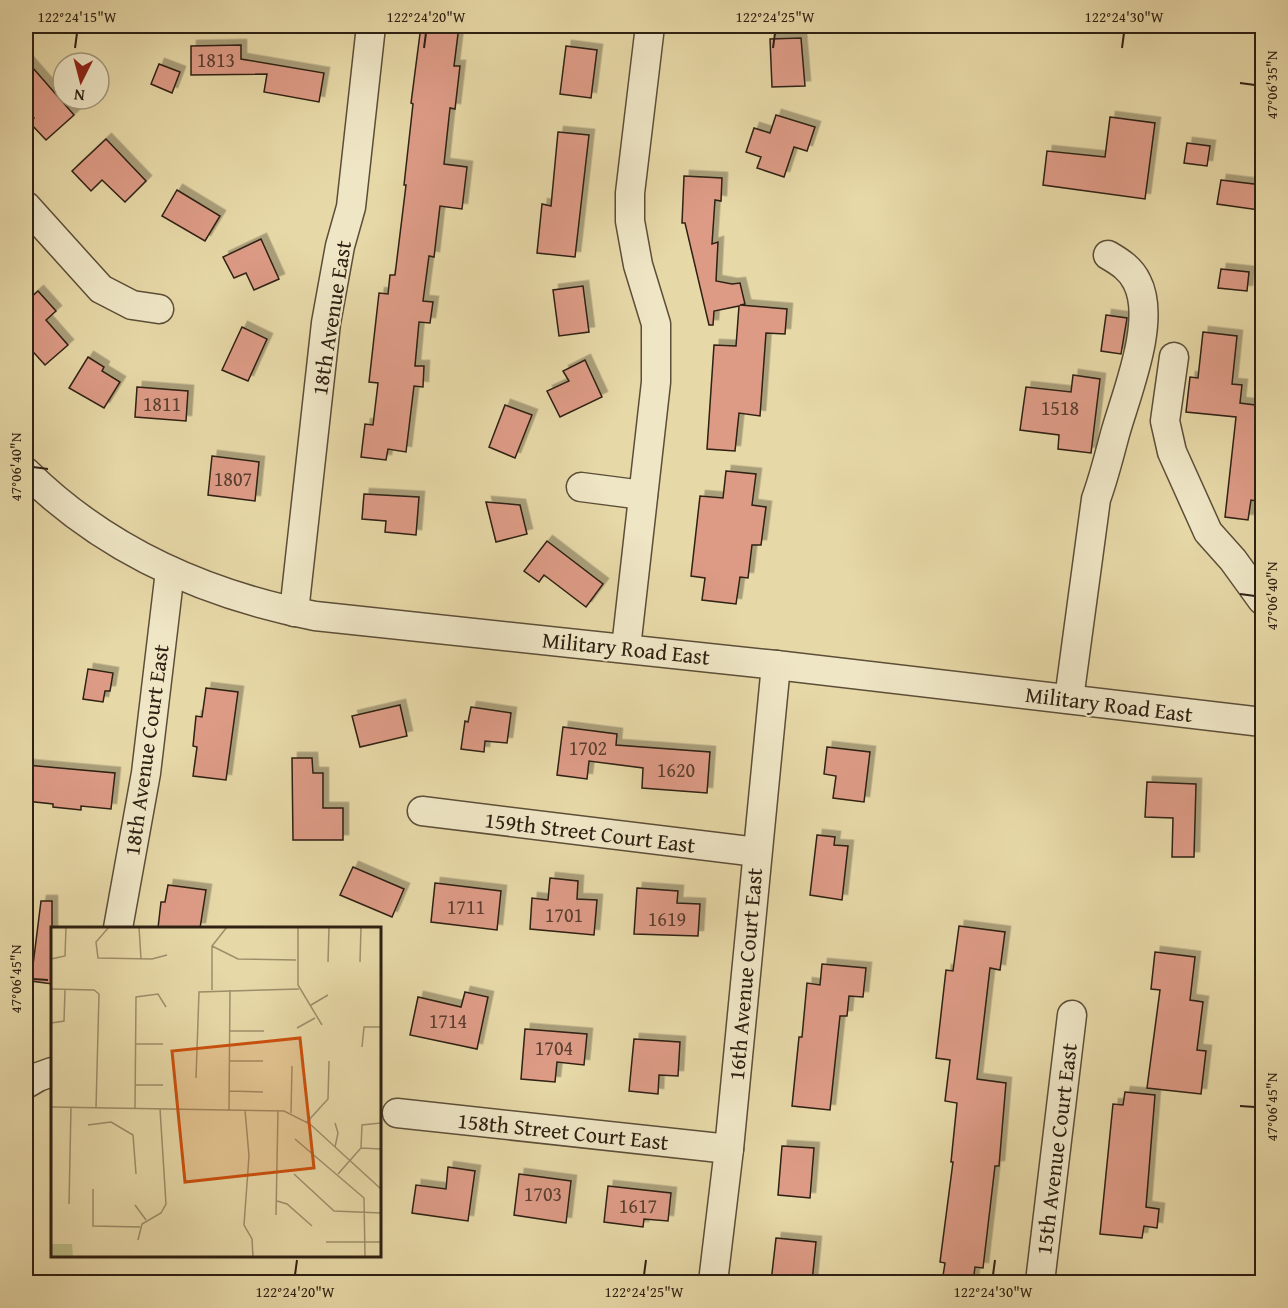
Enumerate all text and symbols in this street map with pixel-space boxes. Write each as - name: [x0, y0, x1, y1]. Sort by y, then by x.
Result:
- text: 122°24'15"W: [37, 6, 117, 27]
- text: 122°24'20"W: [386, 6, 466, 27]
- text: 122°24'25"W: [735, 6, 815, 27]
- text: 122°24'30"W: [1084, 6, 1164, 27]
- house number: 1813: [197, 45, 235, 74]
- text: 47°06'35"N: [1261, 50, 1282, 119]
- north arrow: [51, 51, 111, 111]
- text: N: [73, 83, 86, 108]
- street label: 18th Avenue East: [303, 238, 359, 398]
- house number: 1811: [143, 389, 181, 418]
- house number: 1518: [1041, 393, 1079, 422]
- text: 47°06'40"N: [5, 432, 26, 501]
- house number: 1807: [214, 464, 252, 493]
- text: 47°06'40"N: [1261, 561, 1282, 630]
- street label: Military Road East: [541, 623, 712, 673]
- street label: 18th Avenue Court East: [115, 642, 177, 858]
- street label: Military Road East: [1023, 678, 1195, 730]
- house number: 1702: [569, 733, 607, 762]
- house number: 1620: [657, 755, 695, 784]
- street label: 159th Street Court East: [483, 803, 697, 861]
- street label: 16th Avenue Court East: [720, 866, 770, 1082]
- house number: 1711: [447, 892, 485, 921]
- house number: 1701: [545, 900, 583, 929]
- house number: 1619: [648, 904, 686, 933]
- inset map: [51, 927, 381, 1257]
- text: 47°06'45"N: [5, 944, 26, 1013]
- house number: 1714: [429, 1006, 467, 1035]
- house number: 1704: [535, 1033, 573, 1062]
- street label: 15th Avenue Court East: [1027, 1041, 1085, 1257]
- text: 47°06'45"N: [1261, 1072, 1282, 1141]
- street label: 158th Street Court East: [456, 1104, 670, 1158]
- house number: 1703: [524, 1179, 562, 1208]
- house number: 1617: [619, 1191, 657, 1220]
- text: 122°24'20"W: [255, 1281, 335, 1302]
- text: 122°24'25"W: [604, 1281, 684, 1302]
- text: 122°24'30"W: [953, 1281, 1033, 1302]

